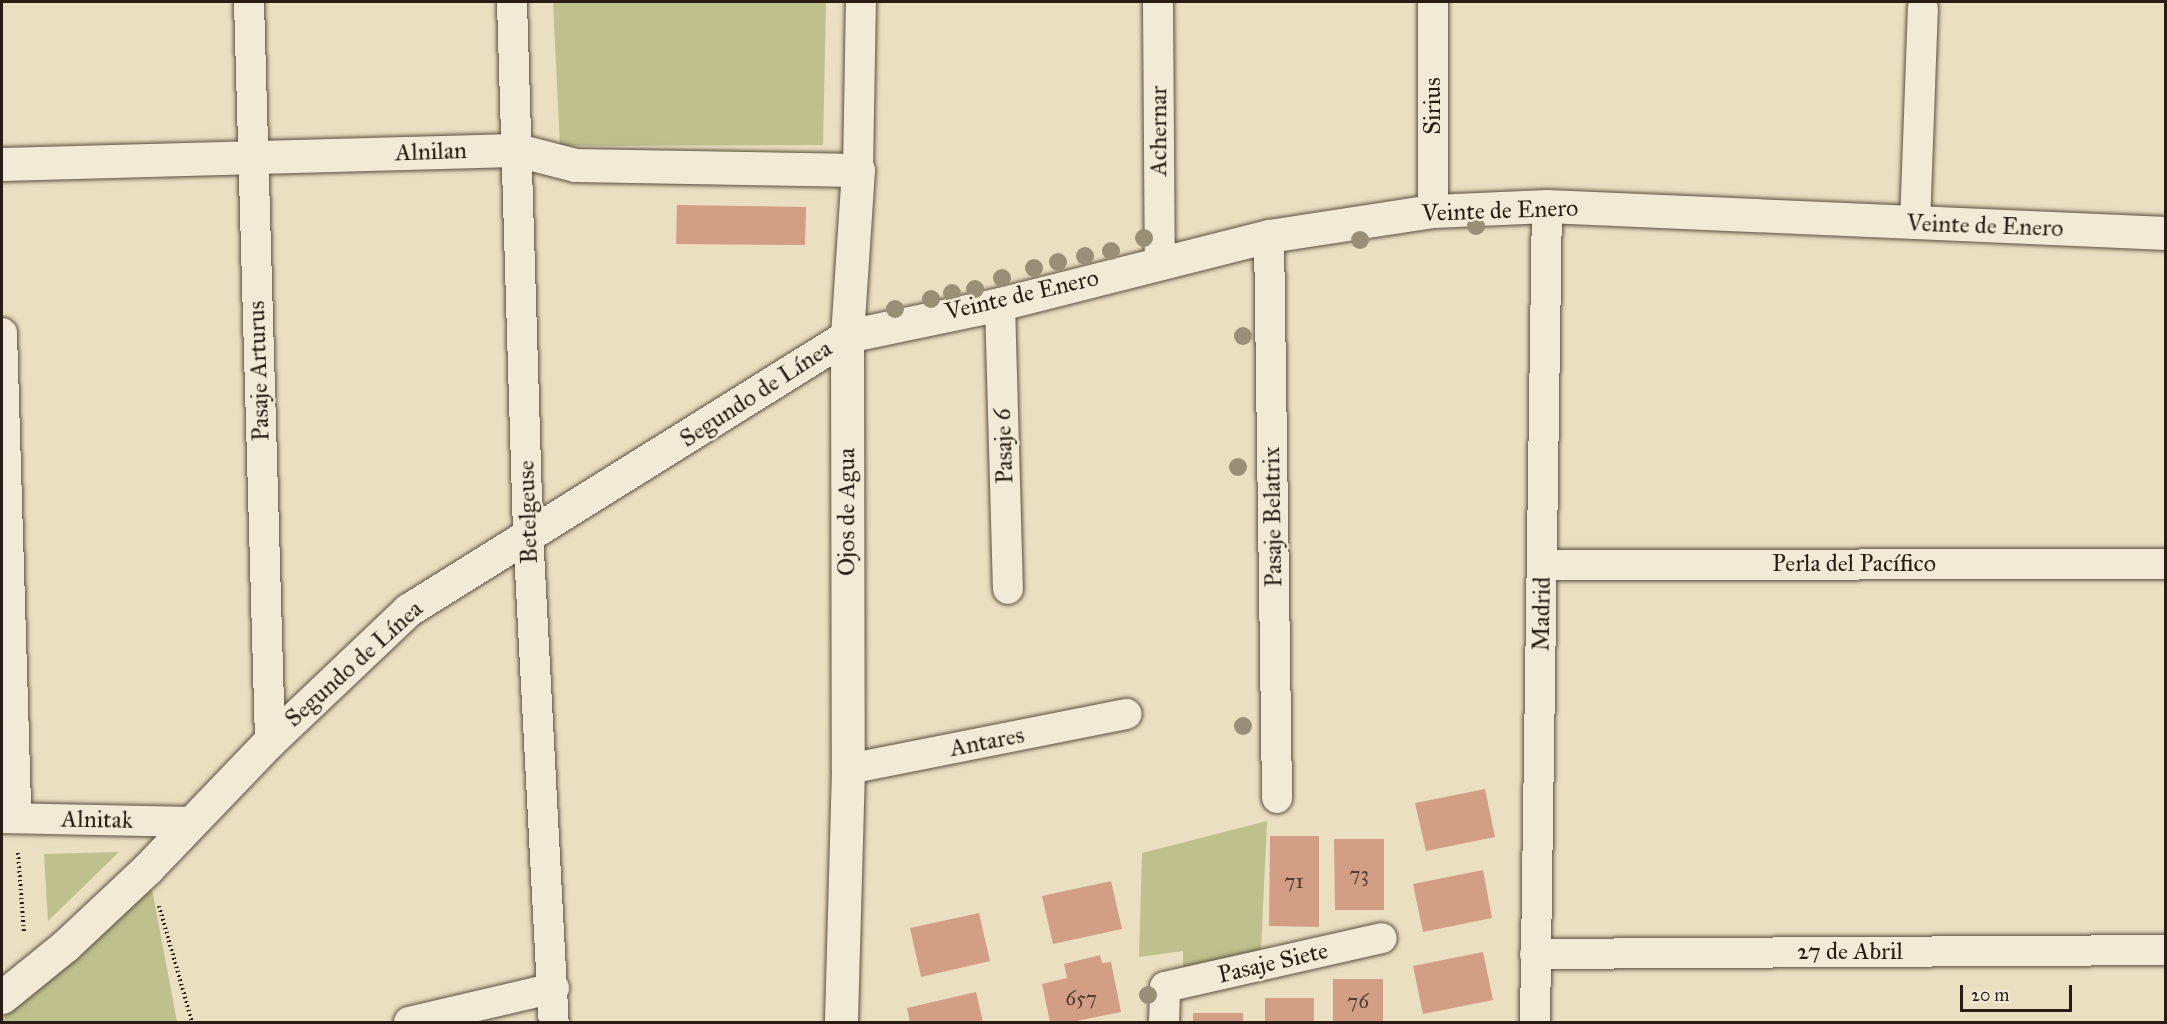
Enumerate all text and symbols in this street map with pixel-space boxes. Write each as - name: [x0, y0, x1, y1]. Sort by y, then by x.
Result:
- street label: Sirius: [1419, 77, 1447, 135]
- street label: Achernar: [1145, 86, 1173, 176]
- street label: Alnilan: [395, 136, 467, 168]
- street label: Veinte de Enero: [1421, 194, 1579, 228]
- street label: Veinte de Enero: [1906, 209, 2064, 243]
- street label: Veinte de Enero: [942, 263, 1102, 327]
- street label: Pasaje Arturus: [242, 300, 276, 442]
- street label: Segundo de Línea: [675, 334, 837, 454]
- street label: Pasaje 6: [988, 408, 1020, 484]
- street label: Pasaje Belatrix: [1257, 446, 1289, 588]
- street label: Ojos de Agua: [833, 448, 861, 576]
- street label: Betelgeuse: [512, 460, 544, 564]
- street label: Perla del Pacífico: [1772, 550, 1936, 578]
- street label: Madrid: [1527, 577, 1557, 651]
- street label: Segundo de Línea: [279, 595, 429, 733]
- street label: Antares: [947, 721, 1027, 763]
- street label: Alnitak: [61, 805, 133, 835]
- house number: 73: [1349, 861, 1369, 887]
- house number: 71: [1284, 868, 1304, 894]
- street label: Pasaje Siete: [1215, 936, 1331, 990]
- street label: 27 de Abril: [1797, 938, 1903, 966]
- scale bar: [1963, 973, 2076, 1011]
- text: 20 m: [1971, 984, 2009, 1006]
- house number: 657: [1065, 985, 1097, 1011]
- house number: 76: [1347, 988, 1369, 1014]

